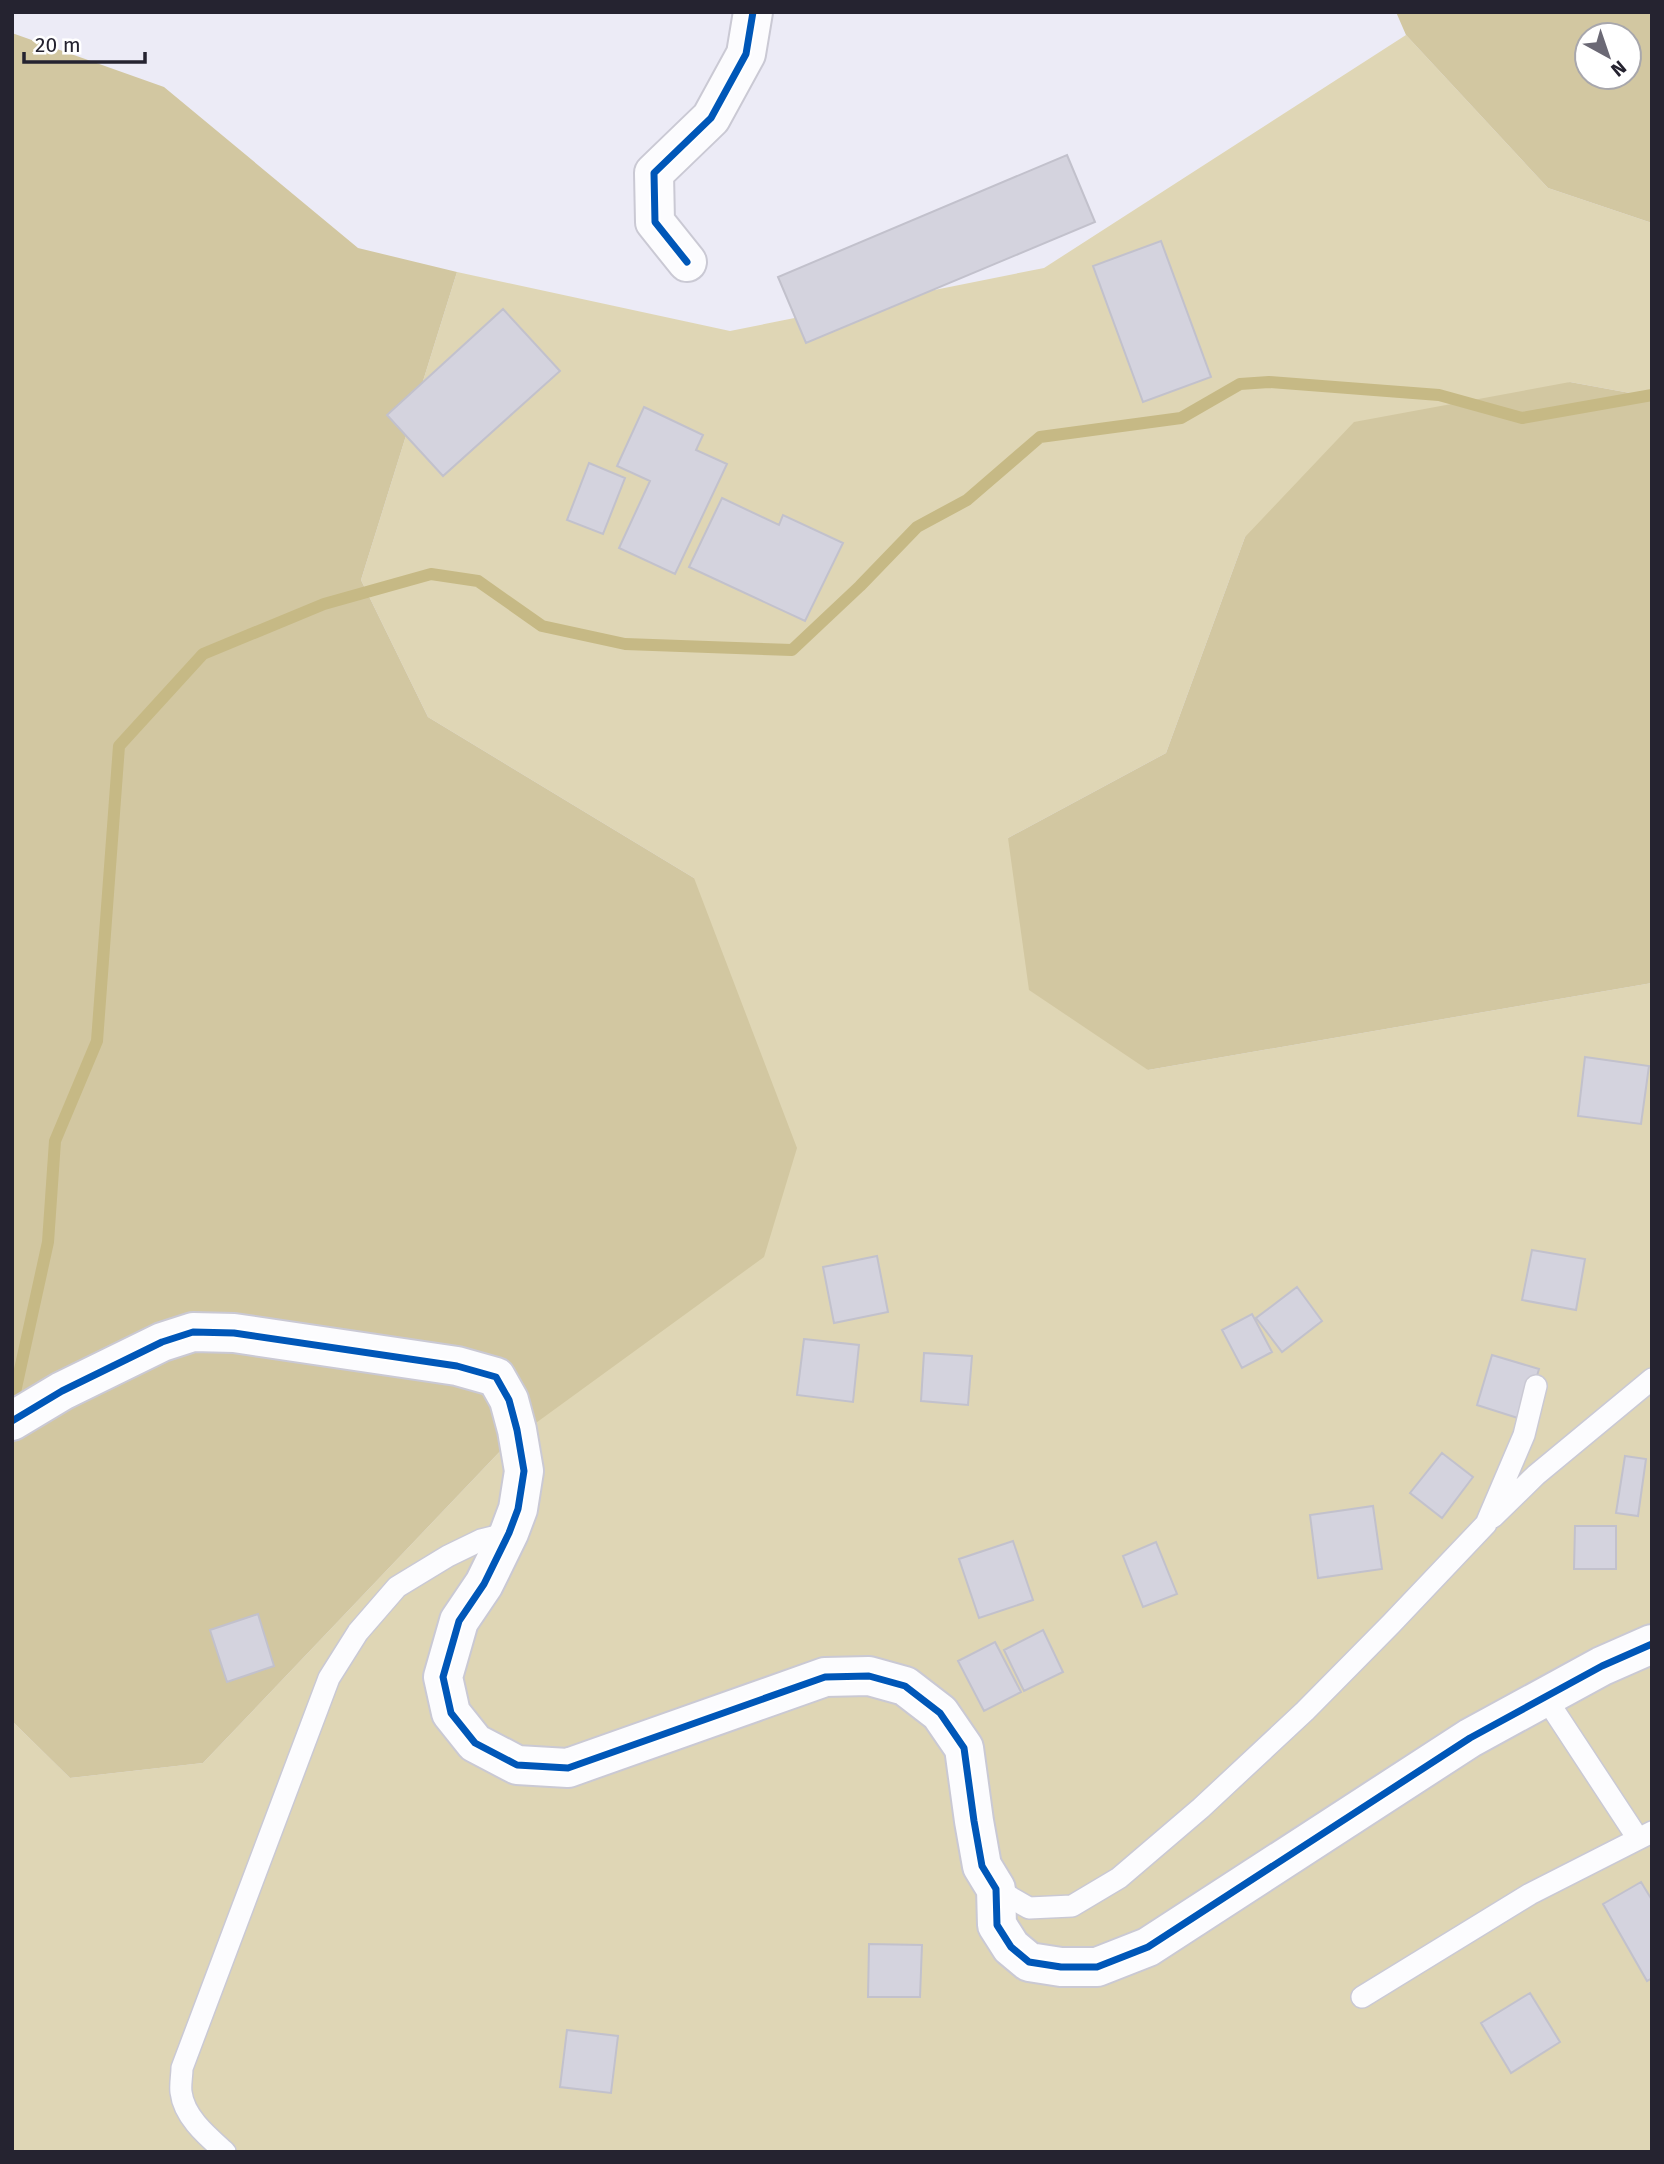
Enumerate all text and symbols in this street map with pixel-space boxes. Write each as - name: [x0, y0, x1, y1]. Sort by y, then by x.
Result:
- scale bar: [24, 21, 145, 65]
- north arrow: [1573, 21, 1643, 91]
- text: 20 m: [35, 32, 81, 58]
- text: N: [1606, 56, 1631, 82]

